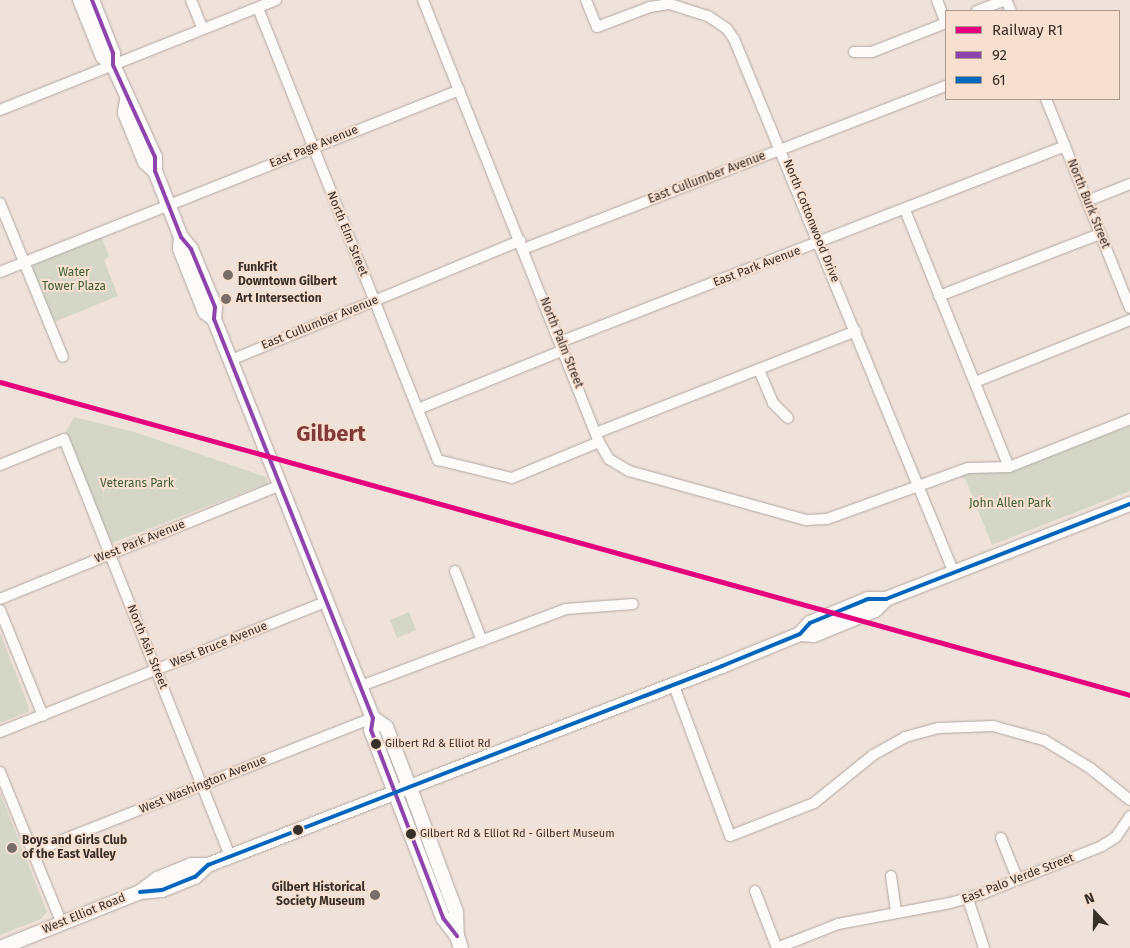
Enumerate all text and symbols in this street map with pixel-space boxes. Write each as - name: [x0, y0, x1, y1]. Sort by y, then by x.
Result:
- legend: [945, 10, 1120, 100]
- text: Railway R1: [992, 21, 1063, 39]
- text: 92: [992, 46, 1007, 64]
- text: 61: [992, 71, 1006, 89]
- street label: East Page Avenue: [268, 123, 360, 171]
- street label: East Cullumber Avenue: [646, 149, 768, 207]
- street label: North Cottonwood Drive: [780, 157, 842, 285]
- street label: North Burk Street: [1063, 157, 1113, 251]
- street label: North Elm Street: [323, 189, 371, 279]
- street label: East Park Avenue: [711, 244, 803, 290]
- place label: FunkFit Downtown Gilbert: [238, 261, 337, 289]
- park label: Water Tower Plaza: [42, 266, 106, 294]
- marker: FunkFit Downtown Gilbert: [222, 269, 234, 281]
- place label: Art Intersection: [236, 292, 322, 306]
- marker: Art Intersection: [220, 293, 232, 305]
- street label: East Cullumber Avenue: [259, 293, 381, 353]
- street label: North Palm Street: [536, 296, 586, 390]
- district label: Gilbert: [296, 421, 366, 447]
- park label: Veterans Park: [100, 477, 174, 491]
- park label: John Allen Park: [969, 497, 1051, 511]
- street label: West Park Avenue: [93, 517, 187, 567]
- street label: North Ash Street: [124, 603, 170, 691]
- street label: West Bruce Avenue: [168, 619, 270, 671]
- place label: Gilbert Rd & Elliot Rd: [385, 737, 491, 751]
- marker: Gilbert Rd & Elliot Rd: [371, 739, 381, 749]
- street label: West Washington Avenue: [137, 753, 269, 817]
- unlabelled marker: [293, 825, 303, 835]
- place label: Gilbert Rd & Elliot Rd - Gilbert Museum: [420, 827, 615, 841]
- marker: Gilbert Rd & Elliot Rd - Gilbert Museum: [406, 829, 416, 839]
- place label: Boys and Girls Club of the East Valley: [22, 834, 127, 862]
- marker: Boys and Girls Club of the East Valley: [6, 842, 18, 854]
- street label: East Palo Verde Street: [960, 851, 1076, 907]
- place label: Gilbert Historical Society Museum: [272, 881, 365, 909]
- north arrow: [1070, 888, 1120, 938]
- marker: Gilbert Historical Society Museum: [369, 889, 381, 901]
- text: N: [1082, 889, 1097, 908]
- street label: West Elliot Road: [40, 891, 128, 937]

